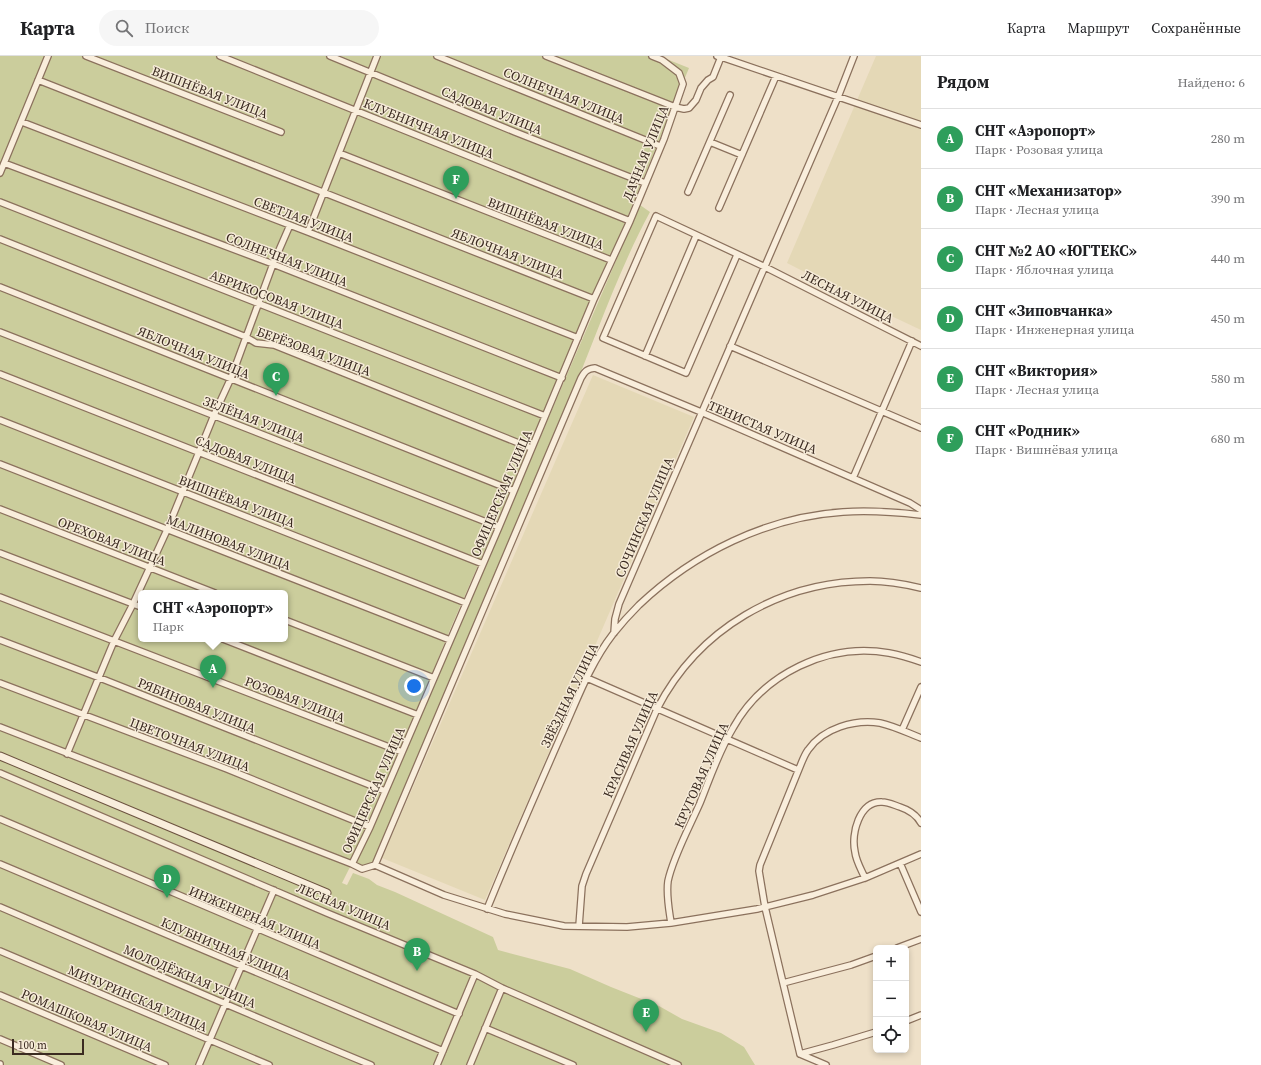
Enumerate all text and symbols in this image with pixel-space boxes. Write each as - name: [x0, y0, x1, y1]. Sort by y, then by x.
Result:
- search box: [99, 10, 379, 46]
- text: Карта: [20, 15, 75, 41]
- icon: search: [113, 17, 135, 39]
- text: Поиск: [145, 17, 189, 38]
- text: Карта: [1007, 18, 1046, 38]
- text: Маршрут: [1068, 18, 1129, 38]
- text: Сохранённые: [1151, 18, 1241, 38]
- street label: ВИШНЁВАЯ УЛИЦА: [149, 62, 271, 123]
- street label: СОЛНЕЧНАЯ УЛИЦА: [501, 63, 627, 128]
- text: Рядом: [937, 70, 989, 94]
- text: Найдено: 6: [1178, 74, 1245, 91]
- street label: САДОВАЯ УЛИЦА: [439, 82, 545, 139]
- street label: КЛУБНИЧНАЯ УЛИЦА: [361, 94, 497, 163]
- street label: ДАЧНАЯ УЛИЦА: [619, 103, 672, 203]
- text: СНТ «Аэропорт»: [975, 120, 1095, 141]
- text: A: [946, 130, 954, 147]
- text: 280 m: [1211, 130, 1245, 147]
- text: Парк · Розовая улица: [975, 141, 1103, 158]
- pin: F: [443, 166, 469, 199]
- text: СНТ «Механизатор»: [975, 180, 1122, 201]
- text: B: [946, 190, 954, 207]
- text: 390 m: [1211, 190, 1245, 207]
- street label: СВЕТЛАЯ УЛИЦА: [251, 193, 357, 247]
- street label: ВИШНЁВАЯ УЛИЦА: [485, 193, 607, 254]
- text: Парк · Лесная улица: [975, 201, 1099, 218]
- street label: ЯБЛОЧНАЯ УЛИЦА: [449, 224, 567, 283]
- street label: СОЛНЕЧНАЯ УЛИЦА: [223, 228, 351, 291]
- text: СНТ №2 АО «ЮГТЕКС»: [975, 240, 1137, 261]
- text: C: [946, 250, 954, 267]
- text: 440 m: [1211, 250, 1245, 267]
- text: Парк · Яблочная улица: [975, 261, 1114, 278]
- street label: АБРИКОСОВАЯ УЛИЦА: [207, 266, 347, 333]
- street label: ЛЕСНАЯ УЛИЦА: [799, 266, 897, 327]
- text: СНТ «Зиповчанка»: [975, 300, 1112, 321]
- text: D: [945, 310, 955, 327]
- text: 450 m: [1211, 310, 1245, 327]
- text: Парк · Инженерная улица: [975, 321, 1134, 338]
- street label: ЯБЛОЧНАЯ УЛИЦА: [135, 322, 253, 383]
- street label: БЕРЁЗОВАЯ УЛИЦА: [254, 323, 374, 380]
- text: СНТ «Виктория»: [975, 360, 1097, 381]
- pin: C: [263, 363, 289, 396]
- text: E: [946, 370, 954, 387]
- text: 580 m: [1211, 370, 1245, 387]
- text: Парк · Лесная улица: [975, 381, 1099, 398]
- street label: ЗЕЛЁНАЯ УЛИЦА: [201, 392, 307, 447]
- street label: ТЕНИСТАЯ УЛИЦА: [706, 397, 820, 458]
- text: СНТ «Родник»: [975, 420, 1080, 441]
- street label: ОФИЦЕРСКАЯ УЛИЦА: [467, 427, 536, 559]
- text: F: [946, 430, 954, 447]
- text: 680 m: [1211, 430, 1245, 447]
- street label: САДОВАЯ УЛИЦА: [193, 431, 299, 488]
- text: Парк · Вишнёвая улица: [975, 441, 1118, 458]
- street label: СОЧИНСКАЯ УЛИЦА: [611, 454, 678, 580]
- street label: ВИШНЁВАЯ УЛИЦА: [176, 471, 298, 532]
- street label: МАЛИНОВАЯ УЛИЦА: [164, 511, 294, 574]
- street label: ОРЕХОВАЯ УЛИЦА: [55, 513, 169, 570]
- popup: [138, 590, 288, 642]
- text: СНТ «Аэропорт»: [153, 597, 273, 618]
- text: Парк: [153, 618, 184, 635]
- street label: ЗВЁЗДНАЯ УЛИЦА: [537, 640, 602, 750]
- pin: A: [200, 655, 226, 688]
- street label: РОЗОВАЯ УЛИЦА: [242, 673, 348, 727]
- street label: РЯБИНОВАЯ УЛИЦА: [135, 674, 259, 737]
- your location: [404, 676, 424, 696]
- street label: КРАСИВАЯ УЛИЦА: [599, 688, 662, 800]
- street label: ЦВЕТОЧНАЯ УЛИЦА: [127, 714, 253, 775]
- street label: КРУГОВАЯ УЛИЦА: [670, 719, 733, 831]
- street label: ОФИЦЕРСКАЯ УЛИЦА: [338, 724, 409, 856]
- pin: D: [154, 865, 180, 898]
- street label: ЛЕСНАЯ УЛИЦА: [294, 879, 394, 934]
- street label: ИНЖЕНЕРНАЯ УЛИЦА: [186, 882, 324, 953]
- street label: КЛУБНИЧНАЯ УЛИЦА: [158, 913, 294, 984]
- pin: B: [404, 938, 430, 971]
- street label: МОЛОДЁЖНАЯ УЛИЦА: [121, 941, 259, 1012]
- map controls: [873, 945, 909, 1053]
- button: +: [873, 945, 909, 981]
- street label: МИЧУРИНСКАЯ УЛИЦА: [65, 961, 210, 1036]
- button: −: [873, 981, 909, 1017]
- street label: РОМАШКОВАЯ УЛИЦА: [19, 985, 155, 1056]
- pin: E: [633, 999, 659, 1032]
- button: locate: [873, 1017, 909, 1053]
- scale bar: [12, 1037, 84, 1056]
- text: 100 m: [18, 1038, 47, 1053]

